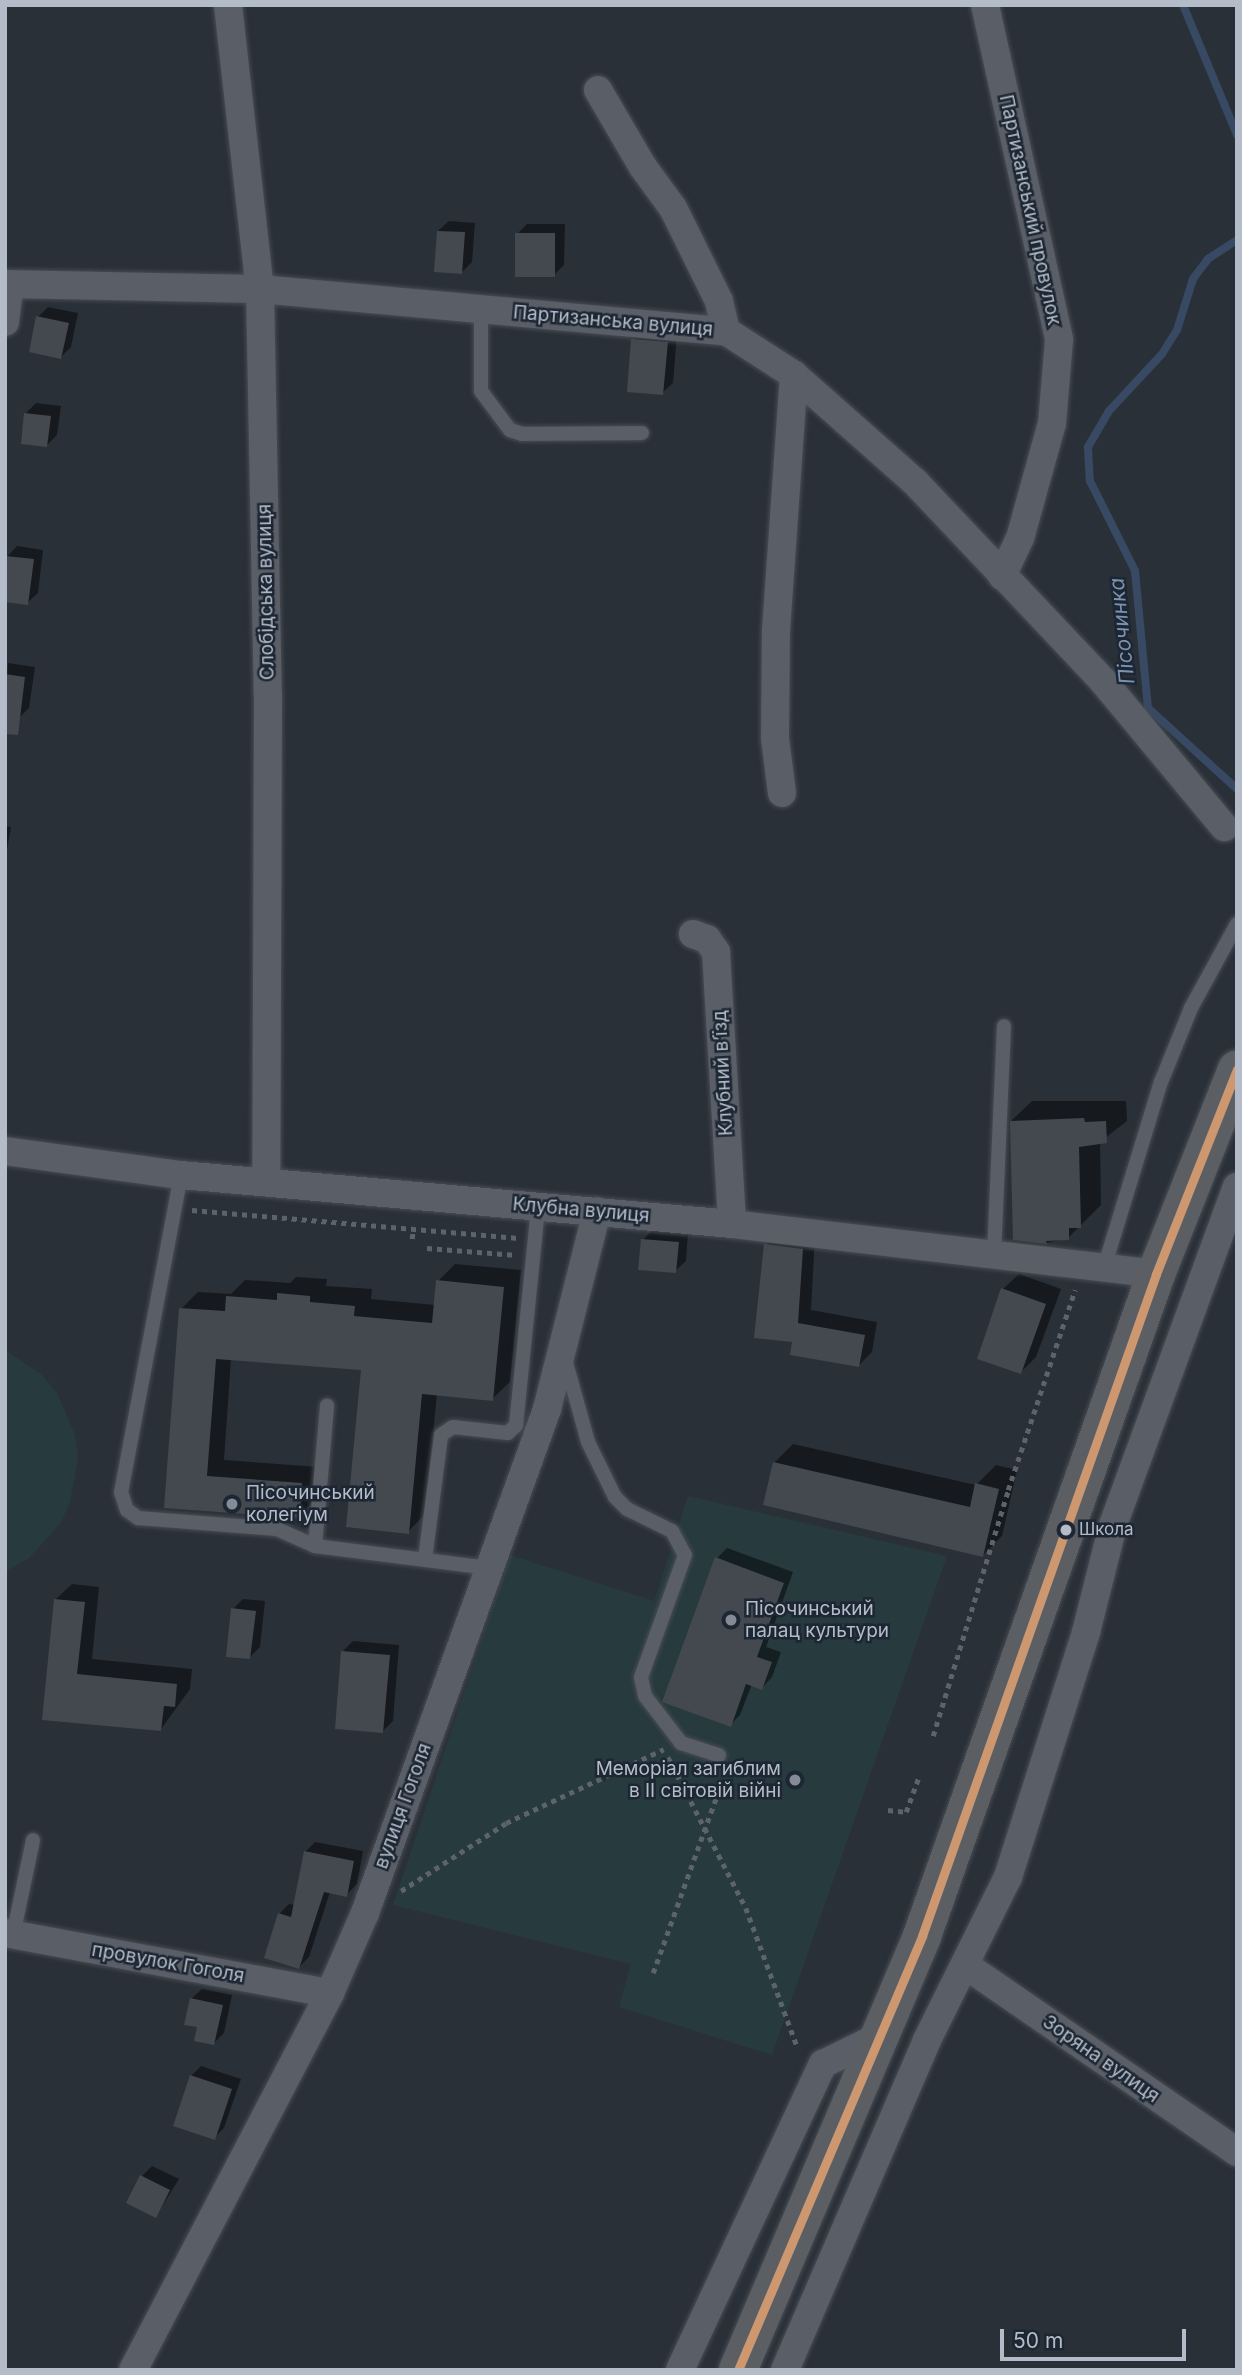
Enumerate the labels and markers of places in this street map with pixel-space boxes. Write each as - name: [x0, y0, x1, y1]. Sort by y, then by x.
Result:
- place label: Пісочинський колегіум: [246, 1482, 375, 1526]
- marker: Пісочинський колегіум: [224, 1496, 240, 1512]
- place label: Школа: [1079, 1520, 1134, 1540]
- marker: Школа: [1059, 1523, 1073, 1537]
- place label: Пісочинський палац культури: [745, 1598, 889, 1642]
- marker: Пісочинський палац культури: [723, 1612, 739, 1628]
- place label: Меморіал загиблим в II світовій війні: [596, 1758, 781, 1802]
- marker: Меморіал загиблим в II світовій війні: [787, 1772, 803, 1788]

